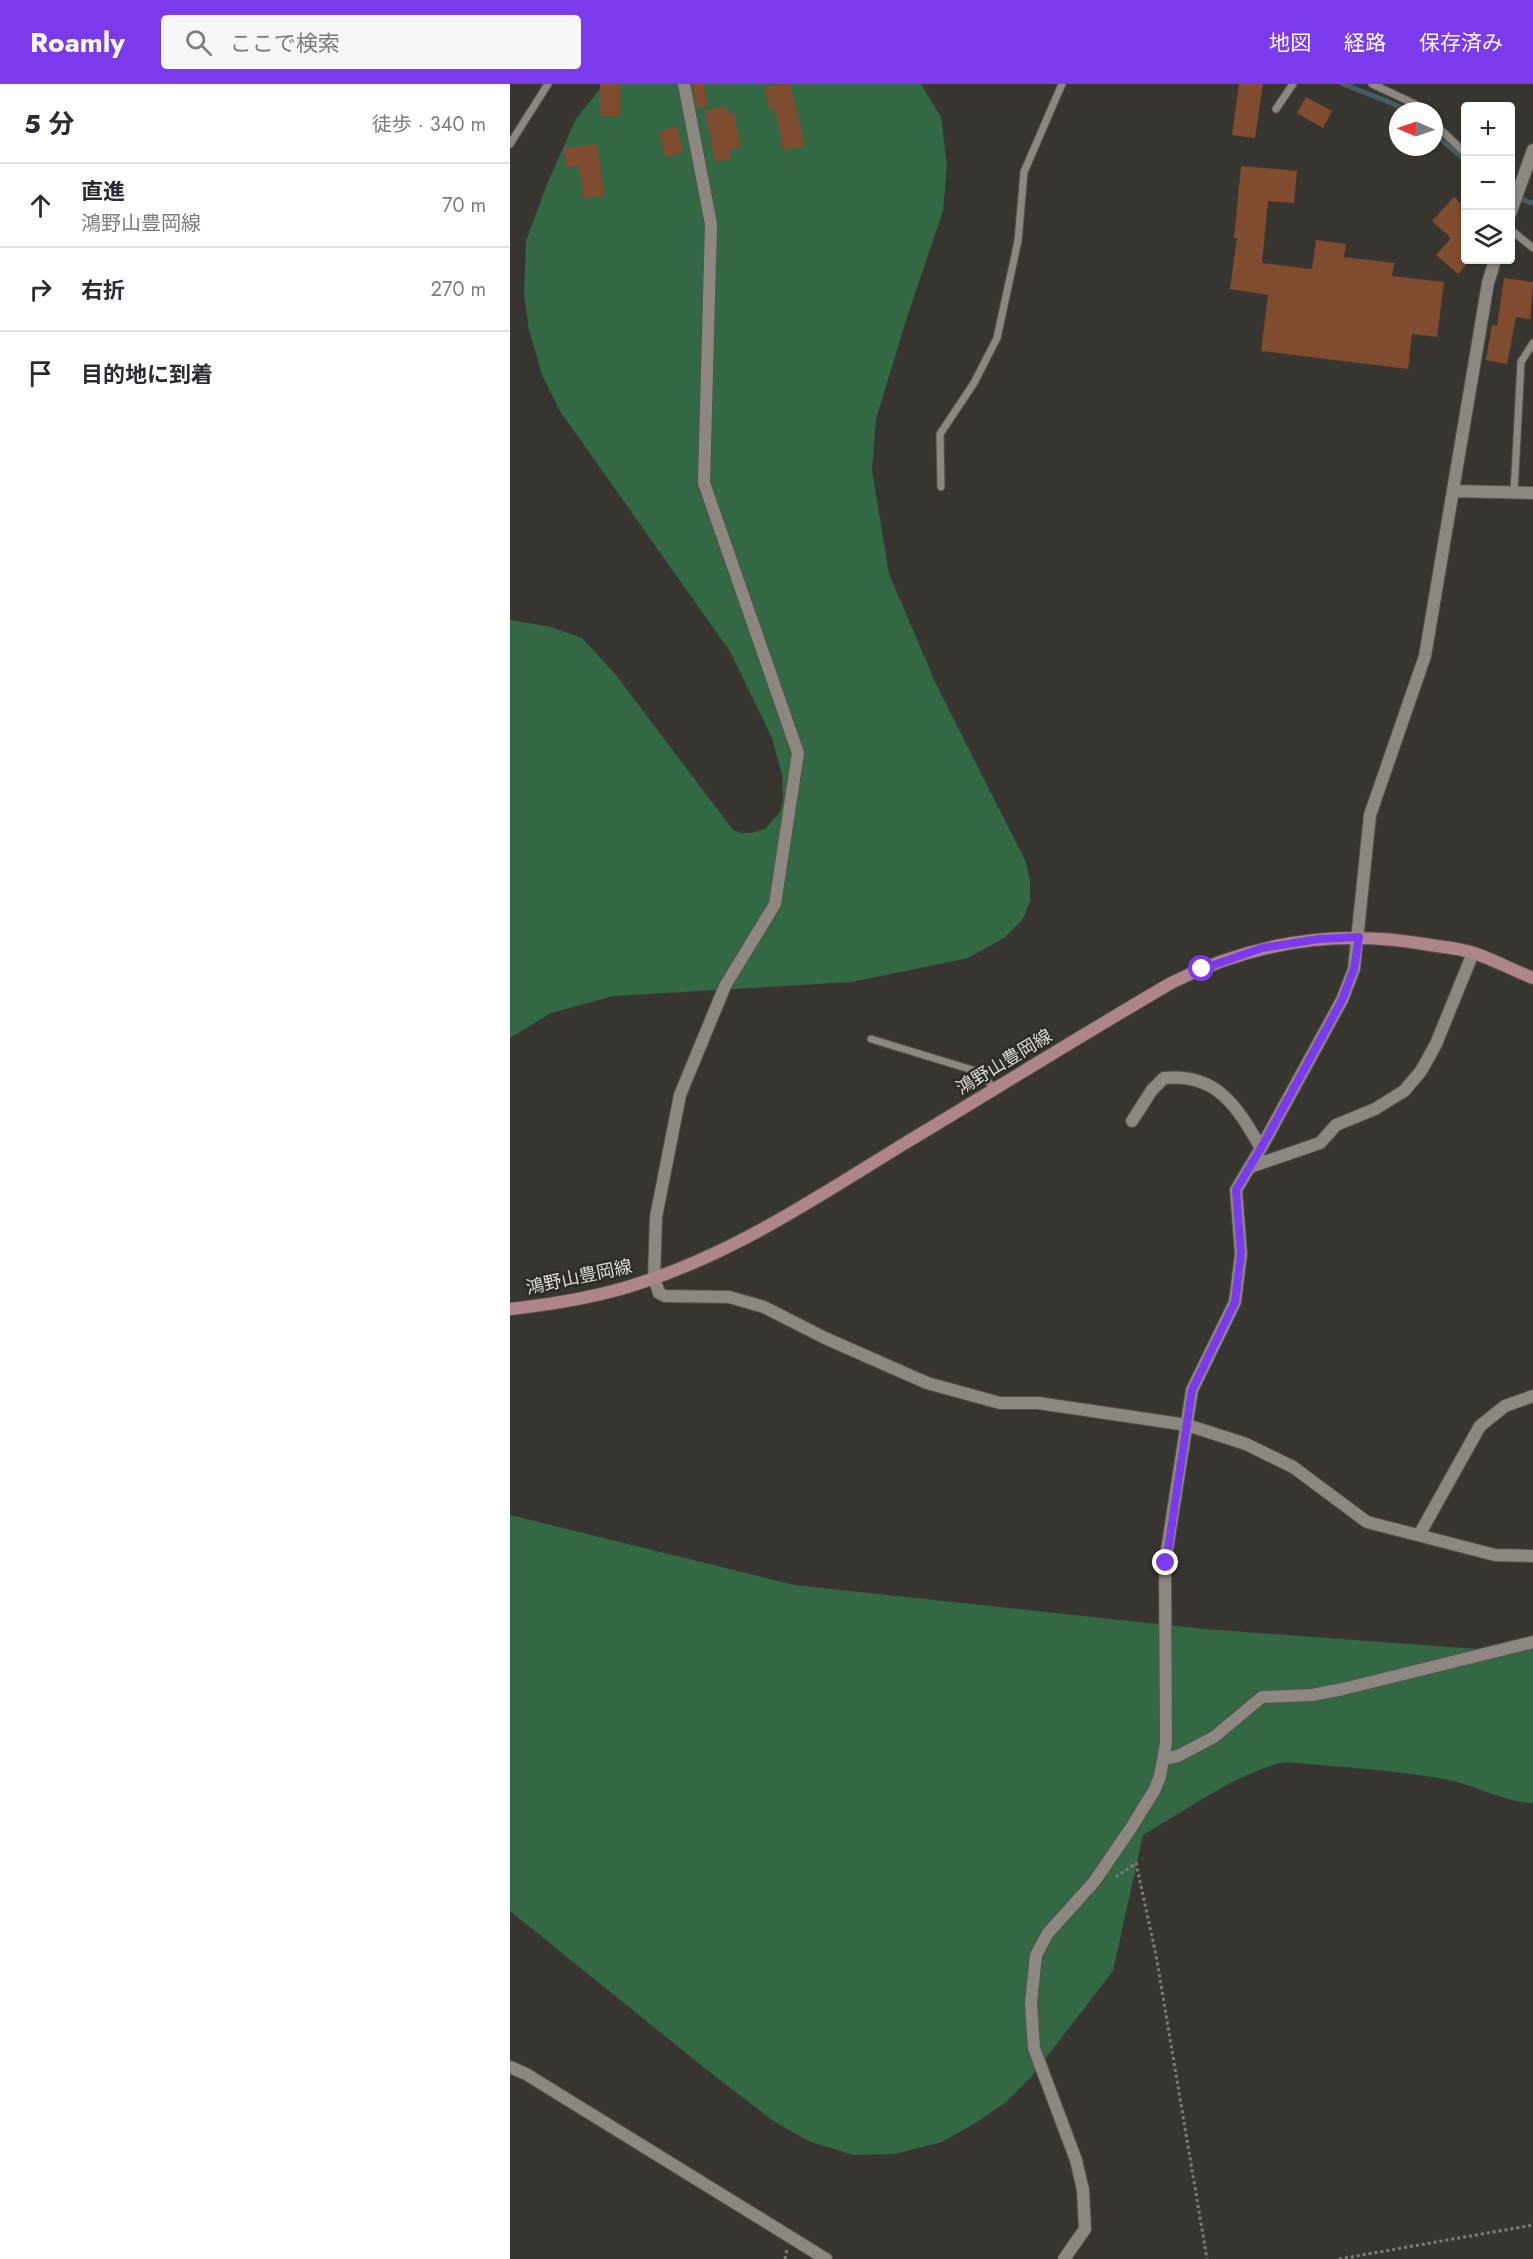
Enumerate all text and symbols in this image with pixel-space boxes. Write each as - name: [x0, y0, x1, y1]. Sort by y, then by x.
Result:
- search box: [161, 15, 581, 69]
- text: Roamly: [30, 22, 125, 63]
- icon: search: [182, 26, 215, 59]
- text: ここで検索: [230, 27, 340, 59]
- text: 地図: [1269, 28, 1311, 58]
- text: 経路: [1344, 28, 1386, 58]
- text: 保存済み: [1419, 28, 1503, 58]
- north arrow: [1389, 102, 1443, 156]
- map controls: [1461, 102, 1515, 264]
- button: +: [1461, 102, 1515, 156]
- text: 5 分: [24, 105, 75, 143]
- text: 徒歩 · 340 m: [372, 110, 486, 139]
- button: −: [1461, 156, 1515, 210]
- text: 直進: [81, 175, 125, 207]
- icon: ahead: [24, 189, 57, 222]
- text: 70 m: [442, 191, 486, 220]
- text: 鴻野山豊岡線: [81, 209, 201, 238]
- button: layers: [1461, 210, 1515, 264]
- icon: right: [24, 273, 57, 306]
- text: 右折: [81, 274, 125, 306]
- text: 270 m: [431, 275, 486, 304]
- icon: arrive: [24, 357, 57, 390]
- text: 目的地に到着: [81, 358, 213, 390]
- route start: [1188, 955, 1214, 981]
- street label: 鴻野山豊岡線: [951, 1023, 1057, 1101]
- street label: 鴻野山豊岡線: [523, 1253, 635, 1301]
- route end: [1152, 1549, 1178, 1575]

